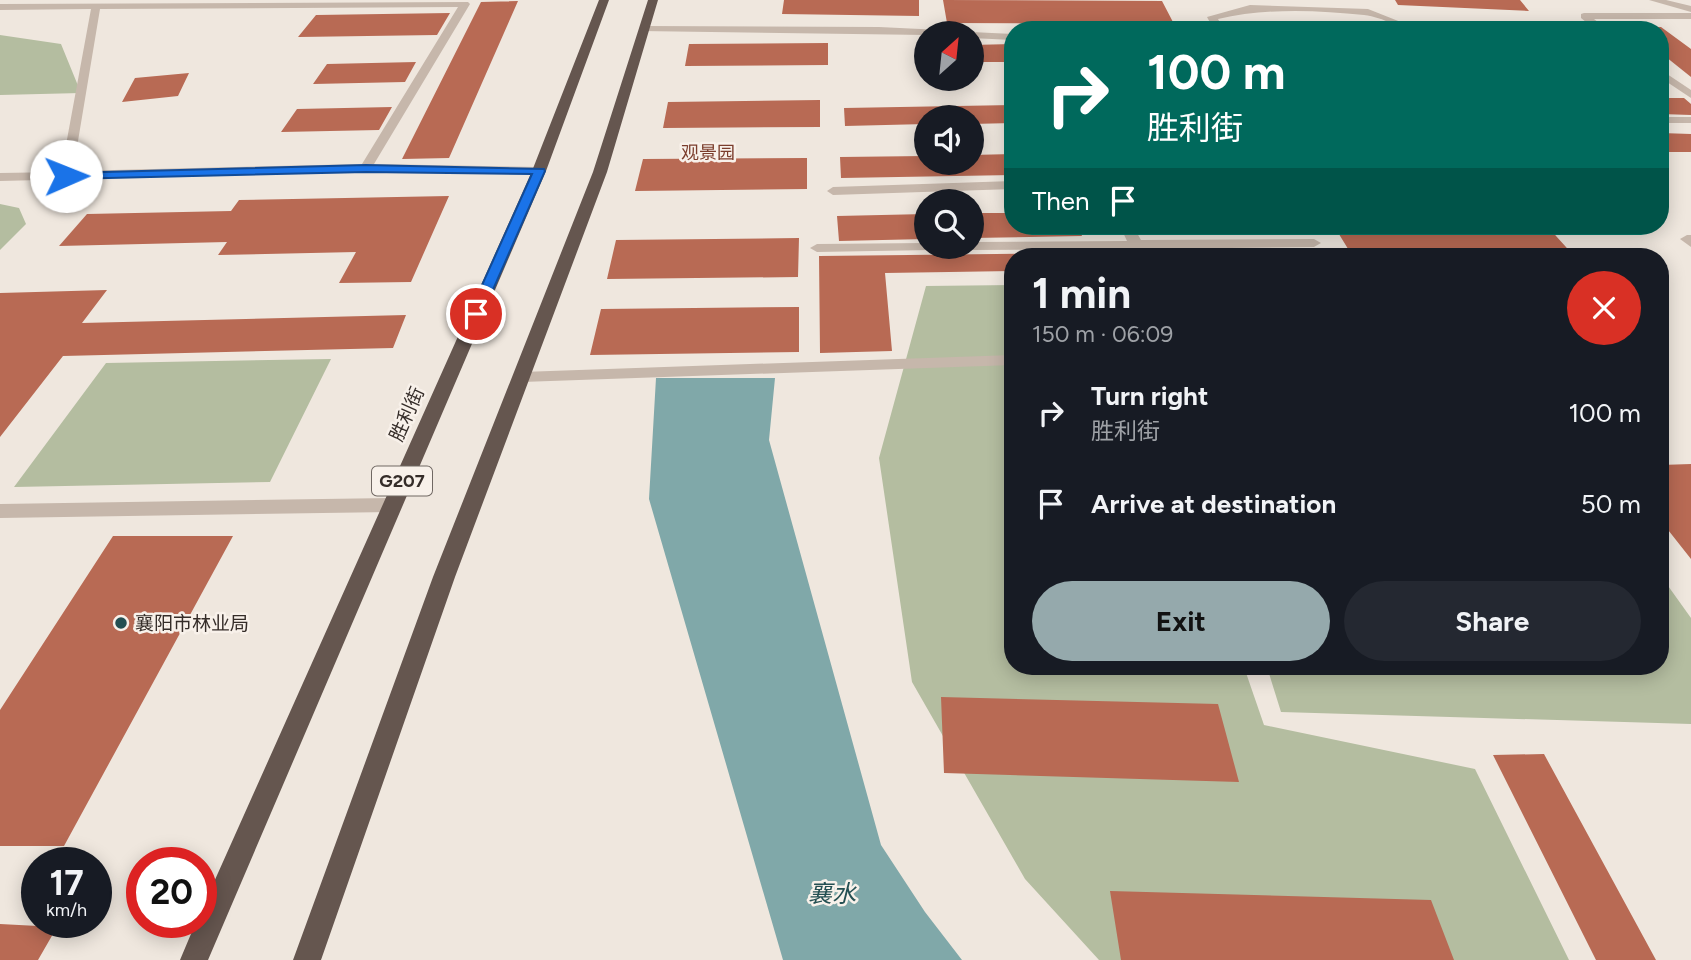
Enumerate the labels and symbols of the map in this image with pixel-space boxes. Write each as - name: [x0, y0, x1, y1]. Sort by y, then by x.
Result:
- north arrow: [914, 21, 984, 91]
- position arrow: [29, 139, 103, 213]
- district label: 观景园: [681, 142, 735, 164]
- pin: [446, 284, 506, 344]
- street label: 胜利街: [385, 383, 429, 445]
- road number: G207: [372, 466, 432, 495]
- place label: 襄阳市林业局: [135, 612, 249, 635]
- marker: 襄阳市林业局: [113, 615, 129, 631]
- speed limit sign: 20: [126, 847, 217, 938]
- water label: 襄水: [808, 879, 857, 908]

